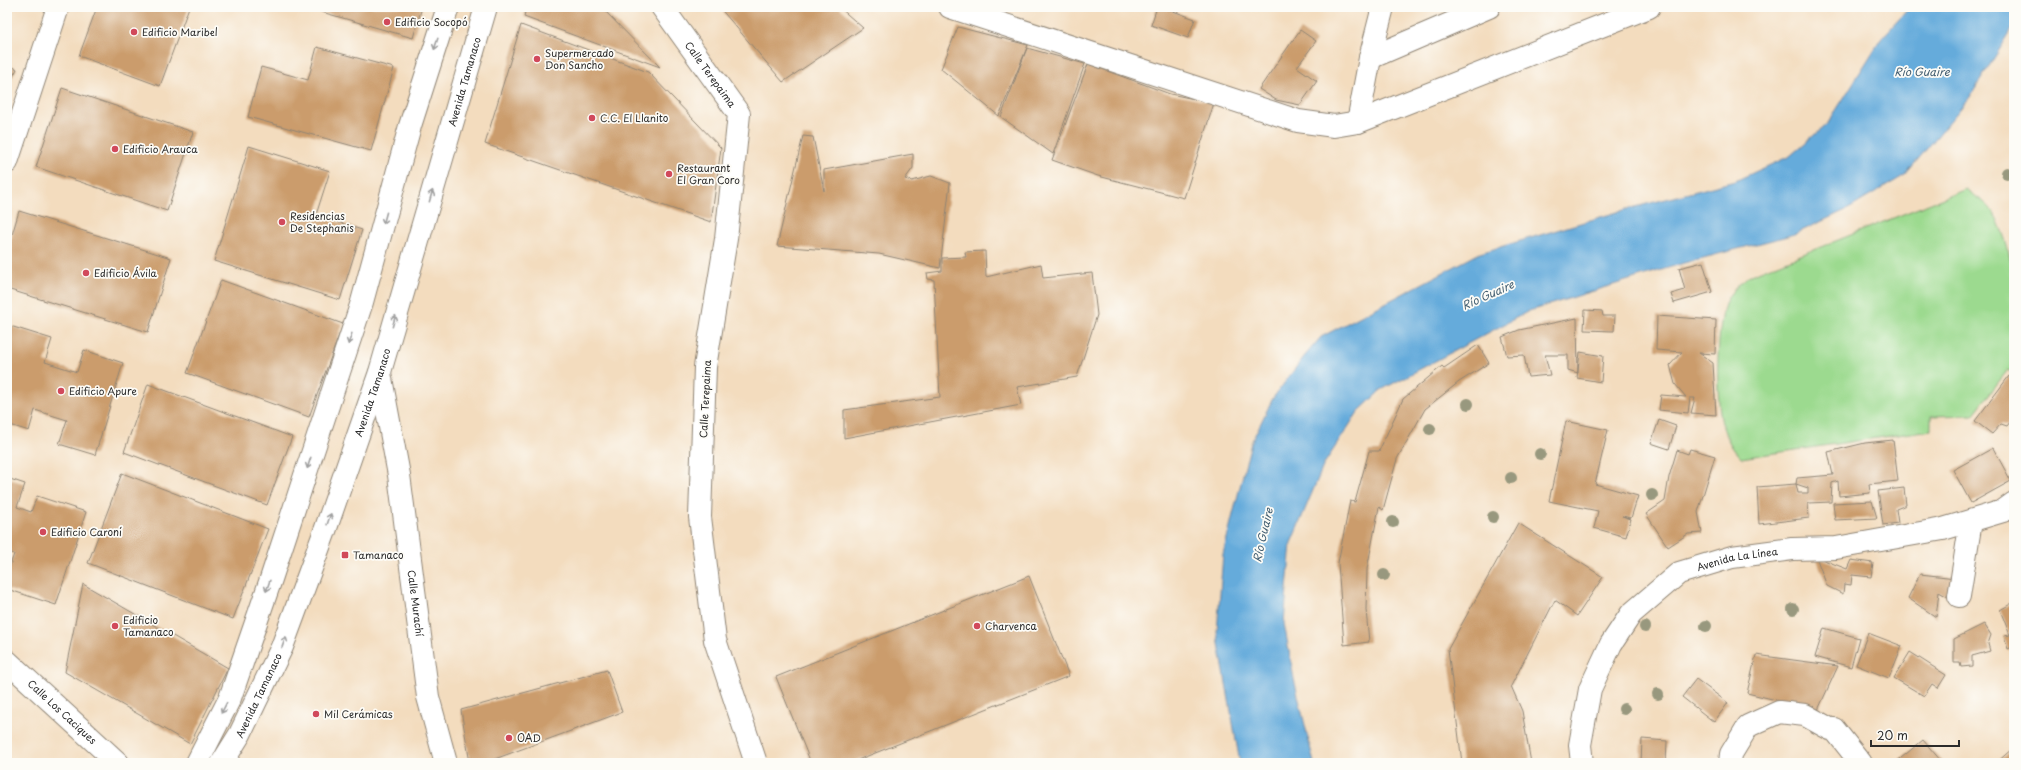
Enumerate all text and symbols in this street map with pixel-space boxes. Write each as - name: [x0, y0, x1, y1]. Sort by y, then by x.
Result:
- place label: Edificio Socopó: [395, 14, 468, 29]
- marker: Edificio Socopó: [382, 17, 392, 27]
- place label: Edificio Maribel: [142, 24, 218, 39]
- marker: Edificio Maribel: [129, 27, 139, 37]
- street label: Avenida Tamanaco: [444, 35, 484, 128]
- one-way arrow: [432, 37, 439, 50]
- street label: Calle Terepaima: [682, 38, 740, 111]
- place label: Supermercado Don Sancho: [545, 45, 614, 72]
- marker: Supermercado Don Sancho: [532, 54, 542, 64]
- water label: Río Guaire: [1894, 63, 1951, 80]
- place label: C.C. El Llanito: [600, 110, 669, 125]
- marker: C.C. El Llanito: [587, 113, 597, 123]
- place label: Edificio Arauca: [123, 141, 198, 156]
- marker: Edificio Arauca: [110, 144, 120, 154]
- place label: Restaurant El Gran Coro: [677, 160, 740, 187]
- marker: Restaurant El Gran Coro: [664, 169, 674, 179]
- one-way arrow: [428, 190, 435, 203]
- place label: Residencias De Stephanis: [290, 208, 354, 235]
- one-way arrow: [381, 211, 388, 224]
- marker: Residencias De Stephanis: [277, 217, 287, 227]
- place label: Edificio Ávila: [94, 265, 157, 280]
- marker: Edificio Ávila: [81, 268, 91, 278]
- water label: Río Guaire: [1459, 275, 1518, 314]
- one-way arrow: [391, 315, 398, 328]
- one-way arrow: [345, 333, 353, 345]
- street label: Avenida Tamanaco: [350, 346, 394, 438]
- street label: Calle Terepaima: [695, 359, 714, 438]
- place label: Edificio Apure: [69, 383, 137, 398]
- marker: Edificio Apure: [56, 386, 66, 396]
- one-way arrow: [305, 456, 312, 469]
- water label: Río Guaire: [1248, 505, 1277, 564]
- one-way arrow: [325, 514, 333, 526]
- place label: Edificio Caroní: [51, 524, 122, 539]
- marker: Edificio Caroní: [38, 527, 48, 537]
- street label: Avenida La Línea: [1695, 543, 1779, 574]
- place label: Tamanaco: [353, 547, 404, 562]
- marker: Tamanaco: [340, 550, 350, 560]
- street label: Calle Murachí: [404, 569, 428, 638]
- one-way arrow: [264, 580, 272, 592]
- place label: Edificio Tamanaco: [123, 612, 174, 639]
- place label: Charvenca: [985, 618, 1037, 633]
- marker: Edificio Tamanaco: [110, 621, 120, 631]
- marker: Charvenca: [972, 621, 982, 631]
- one-way arrow: [281, 636, 289, 648]
- street label: Avenida Tamanaco: [231, 650, 285, 740]
- street label: Calle Los Caciques: [25, 676, 101, 747]
- one-way arrow: [220, 702, 228, 714]
- place label: Mil Cerámicas: [324, 706, 393, 721]
- marker: Mil Cerámicas: [311, 709, 321, 719]
- scale bar: [1871, 722, 1959, 748]
- text: 20 m: [1877, 726, 1908, 744]
- place label: OAD: [517, 730, 541, 745]
- marker: OAD: [504, 733, 514, 743]

